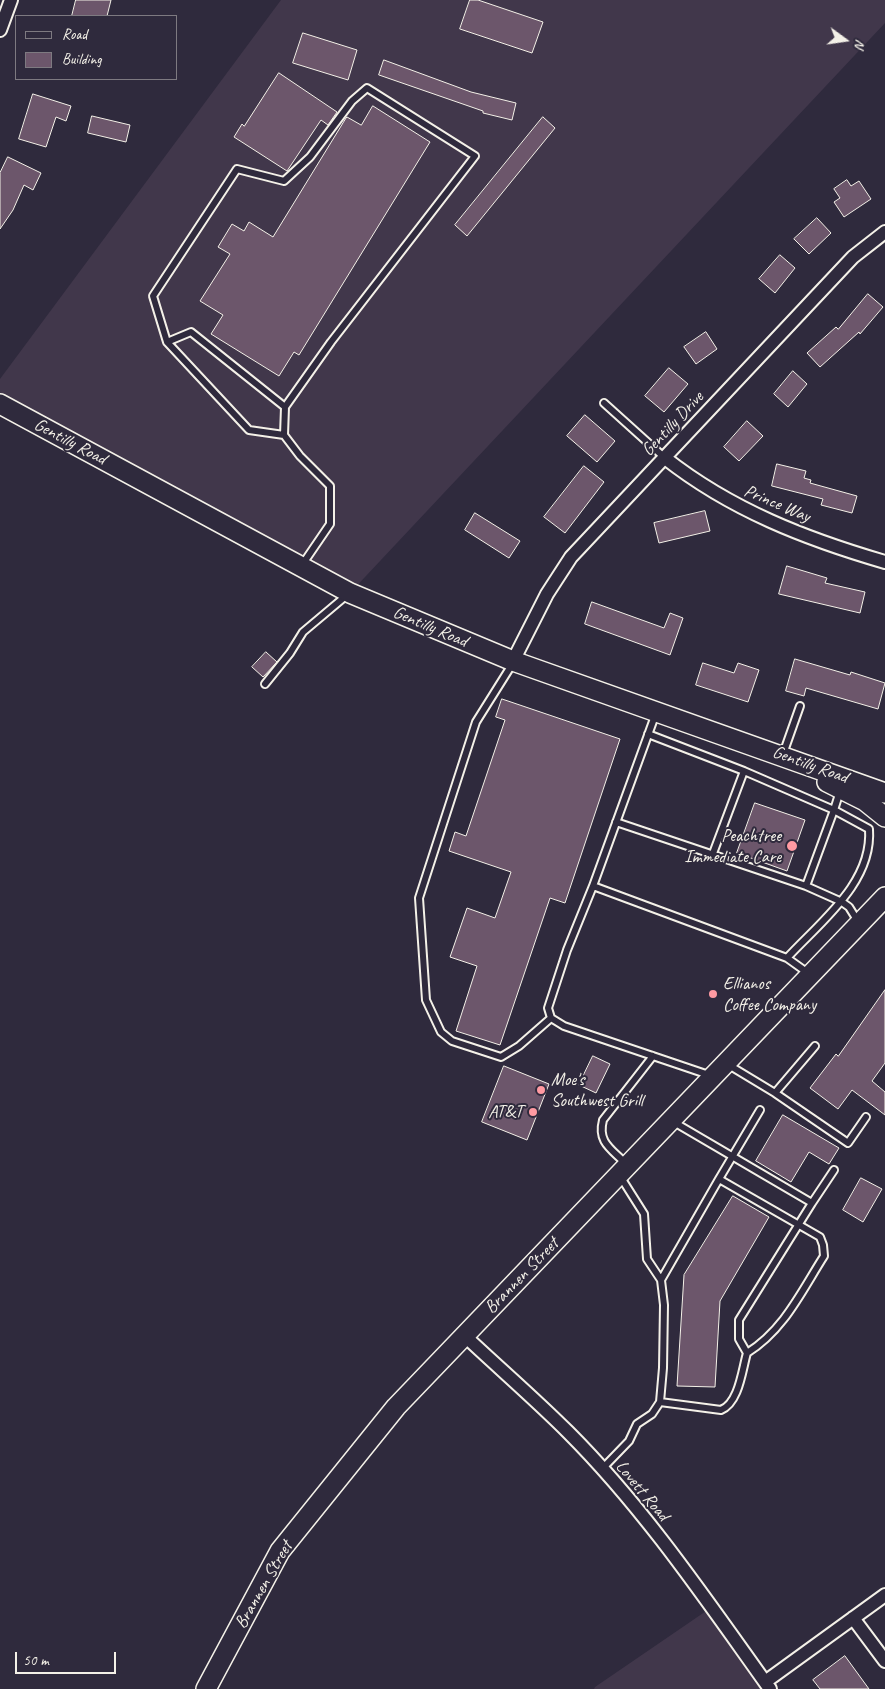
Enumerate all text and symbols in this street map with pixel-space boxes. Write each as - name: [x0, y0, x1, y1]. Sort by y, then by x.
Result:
- legend: [15, 15, 178, 80]
- north arrow: [820, 15, 870, 65]
- text: Road: [62, 25, 87, 44]
- text: N: [851, 37, 869, 50]
- text: Building: [62, 50, 101, 69]
- street label: Gentilly Drive: [637, 387, 709, 461]
- street label: Gentilly Road: [30, 414, 110, 470]
- street label: Prince Way: [741, 480, 813, 528]
- street label: Gentilly Road: [390, 602, 470, 652]
- street label: Gentilly Road: [769, 741, 851, 789]
- place label: Peachtree Immediate Care: [684, 825, 781, 868]
- marker: Peachtree Immediate Care: [785, 839, 799, 853]
- place label: Ellianos Coffee Company: [723, 973, 816, 1016]
- marker: Ellianos Coffee Company: [707, 988, 719, 1000]
- place label: Moe's Southwest Grill: [551, 1069, 643, 1112]
- marker: Moe's Southwest Grill: [535, 1084, 547, 1096]
- place label: AT&T: [488, 1101, 523, 1123]
- marker: AT&T: [527, 1106, 539, 1118]
- street label: Brannen Street: [480, 1233, 564, 1319]
- street label: Lovett Road: [610, 1456, 674, 1526]
- street label: Brannen Street: [230, 1537, 298, 1633]
- scale bar: [18, 1642, 119, 1674]
- text: 50 m: [23, 1651, 49, 1670]

